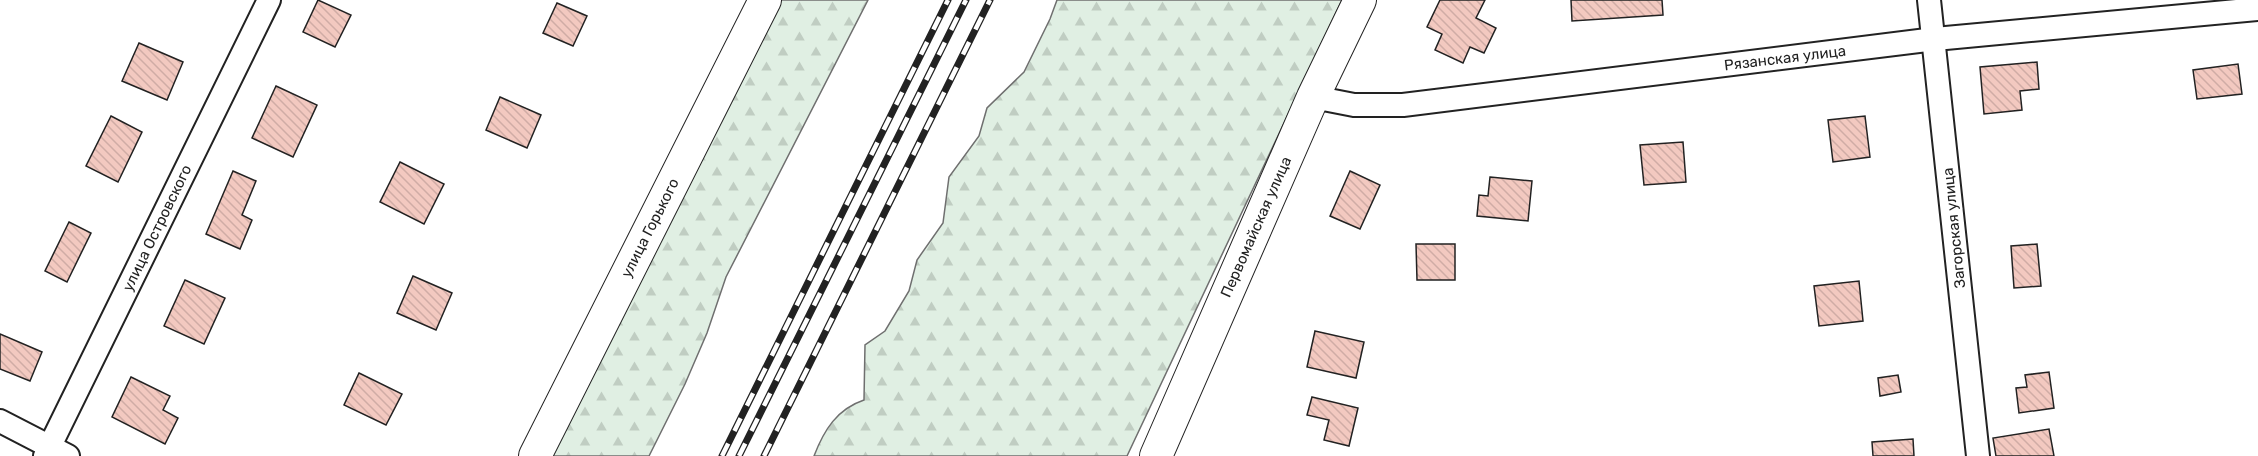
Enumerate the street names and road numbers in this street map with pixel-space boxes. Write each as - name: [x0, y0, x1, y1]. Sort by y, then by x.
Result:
- street label: Рязанская улица: [1723, 42, 1847, 74]
- street label: Первомайская улица: [1217, 154, 1295, 300]
- street label: улица Островского: [119, 162, 195, 294]
- street label: Загорская улица: [1939, 167, 1969, 289]
- street label: улица Горького: [617, 175, 683, 281]

